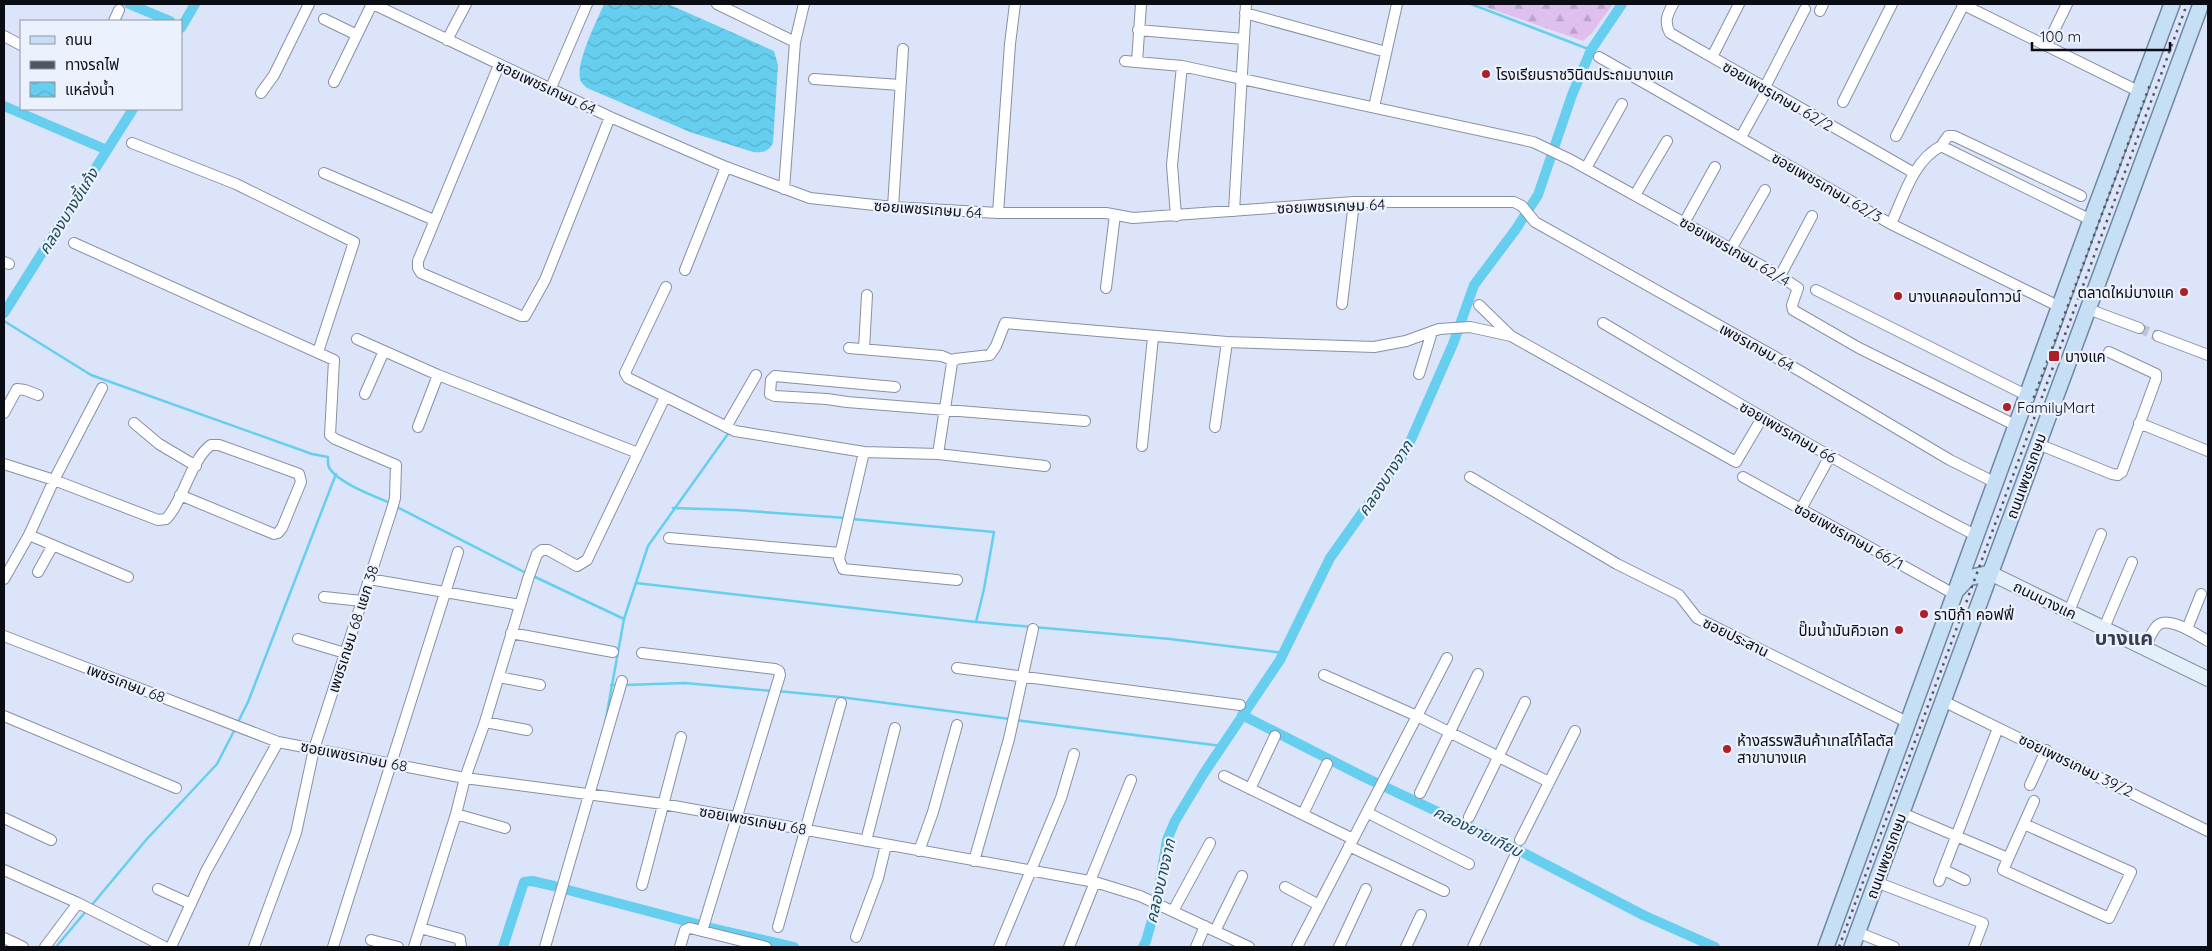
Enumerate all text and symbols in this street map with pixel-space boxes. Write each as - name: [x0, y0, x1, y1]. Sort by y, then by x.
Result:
- legend: [20, 20, 182, 110]
- scale bar: [2032, 20, 2170, 52]
- text: 100 m: [2040, 27, 2081, 46]
- text: ถนน: [65, 30, 92, 49]
- text: ทางรถไฟ: [65, 55, 119, 74]
- street label: ซอยเพชรเกษม 64: [493, 55, 599, 119]
- street label: ซอยเพชรเกษม 62/2: [1719, 57, 1837, 135]
- place label: โรงเรียนราชวินิตประถมบางแค: [1496, 65, 1674, 84]
- marker: โรงเรียนราชวินิตประถมบางแค: [1480, 68, 1492, 80]
- text: แหล่งน้ำ: [65, 79, 114, 99]
- street label: ซอยเพชรเกษม 62/3: [1768, 148, 1886, 226]
- water label: คลองบางขี้แก้ง: [33, 163, 103, 258]
- street label: ซอยเพชรเกษม 64: [1276, 195, 1386, 217]
- street label: ซอยเพชรเกษม 64: [873, 196, 983, 222]
- street label: ซอยเพชรเกษม 62/4: [1676, 212, 1794, 290]
- place label: ตลาดใหม่บางแค: [2077, 283, 2174, 302]
- marker: ตลาดใหม่บางแค: [2178, 286, 2190, 298]
- place label: บางแคคอนโดทาวน์: [1908, 287, 2021, 306]
- marker: บางแคคอนโดทาวน์: [1892, 290, 1904, 302]
- street label: เพชรเกษม 64: [1716, 319, 1798, 375]
- place label: บางแค: [2065, 347, 2106, 366]
- marker: บางแค: [2047, 349, 2061, 363]
- street label: ซอยเพชรเกษม 66: [1736, 397, 1840, 467]
- place label: FamilyMart: [2017, 398, 2095, 417]
- marker: FamilyMart: [2001, 401, 2013, 413]
- street label: ถนนเพชรเกษม: [2002, 431, 2050, 521]
- water label: คลองบางจาก: [1353, 435, 1418, 520]
- street label: ซอยเพชรเกษม 66/1: [1791, 498, 1907, 574]
- street label: เพชรเกษม 68 แยก 38: [323, 563, 383, 695]
- street label: ถนนบางแค: [2010, 577, 2080, 623]
- place label: ราบิก้า คอฟฟี่: [1934, 604, 2014, 624]
- marker: ราบิก้า คอฟฟี่: [1918, 608, 1930, 620]
- street label: ซอยประสาน: [1700, 613, 1772, 661]
- place label: ปั๊มน้ำมันคิวเอท: [1798, 620, 1889, 640]
- marker: ปั๊มน้ำมันคิวเอท: [1893, 624, 1905, 636]
- district label: บางแค: [2095, 625, 2153, 650]
- street label: เพชรเกษม 68: [84, 659, 168, 707]
- street label: ซอยเพชรเกษม 39/2: [2016, 729, 2136, 801]
- place label: ห้างสรรพสินค้าเทสโก้โลตัส สาขาบางแค: [1737, 731, 1894, 767]
- street label: ซอยเพชรเกษม 68: [299, 736, 409, 776]
- marker: ห้างสรรพสินค้าเทสโก้โลตัส สาขาบางแค: [1721, 743, 1733, 755]
- street label: ซอยเพชรเกษม 68: [698, 801, 808, 839]
- water label: คลองยายเทียบ: [1431, 801, 1527, 862]
- street label: ถนนเพชรเกษม: [1862, 811, 1910, 901]
- water label: คลองบางจาก: [1141, 835, 1180, 925]

